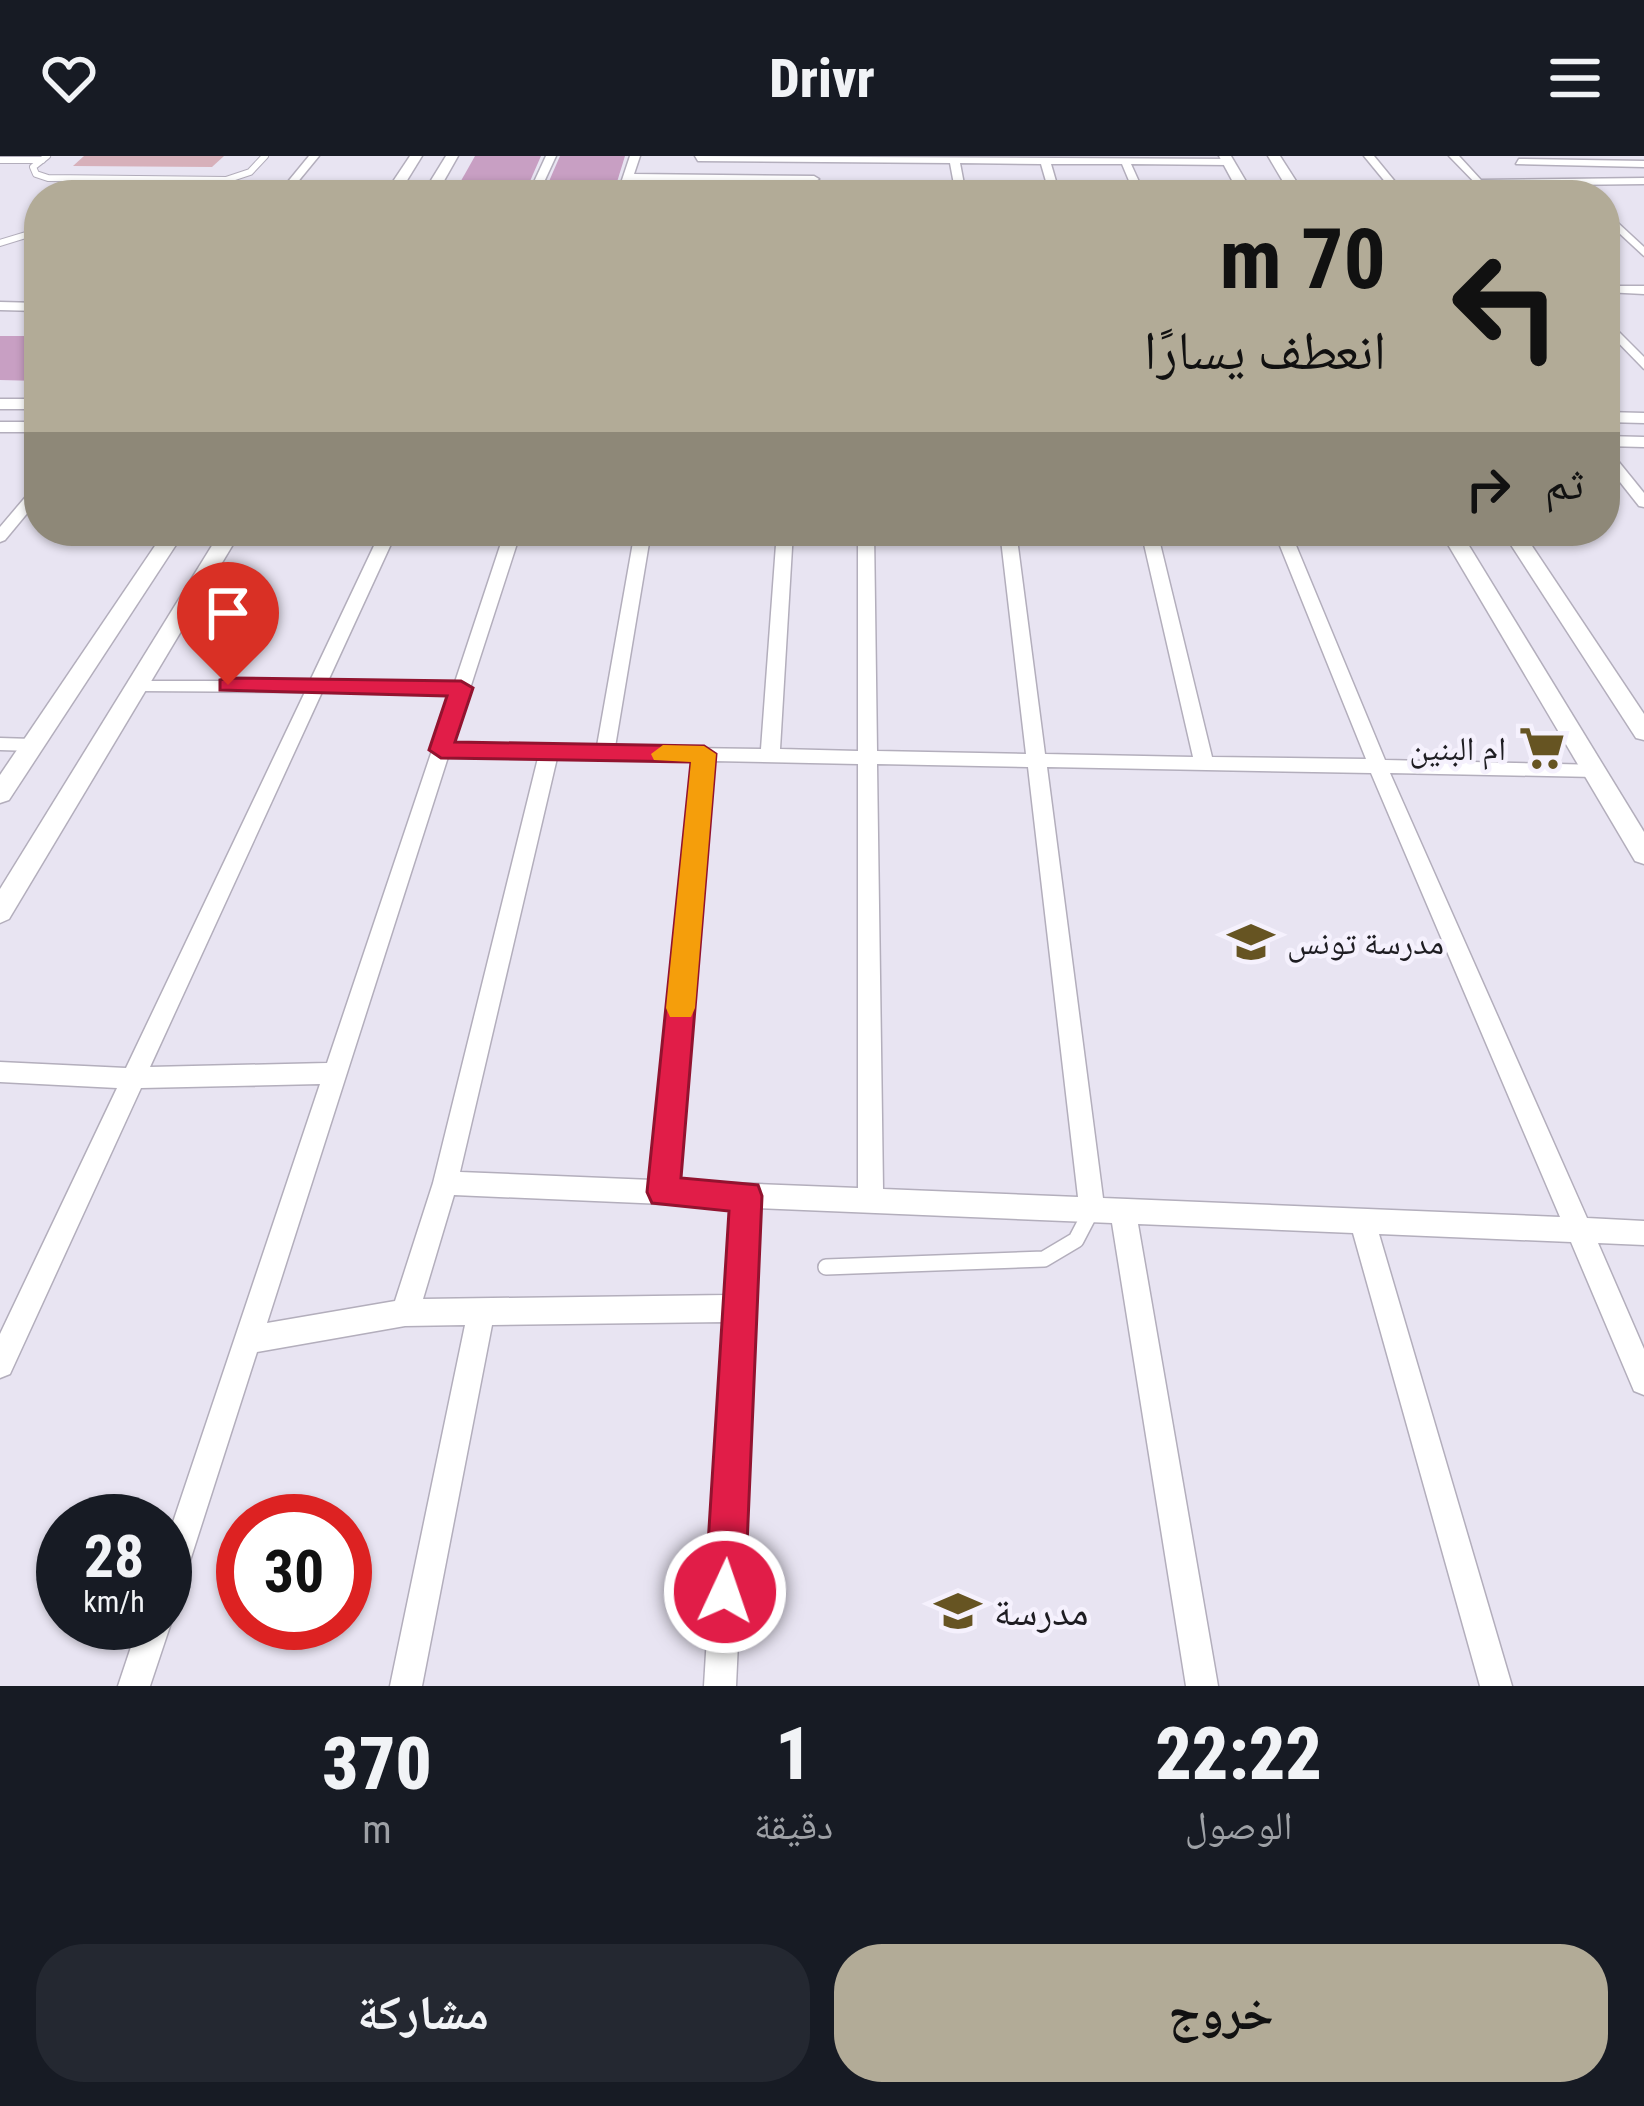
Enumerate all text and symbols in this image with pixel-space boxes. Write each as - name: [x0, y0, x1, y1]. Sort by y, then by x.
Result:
- icon: heart: [36, 45, 102, 111]
- icon: menu: [1542, 45, 1608, 111]
- text: Drivr: [769, 47, 875, 110]
- text: 70 m: [1219, 210, 1386, 309]
- icon: left: [1428, 228, 1584, 384]
- text: انعطف يسارًا: [1144, 319, 1386, 382]
- icon: right: [1455, 456, 1521, 522]
- text: ثم: [1545, 457, 1584, 510]
- pin: [177, 562, 279, 685]
- icon: arrive: [195, 580, 261, 646]
- supermarket icon: ام البنين: [1517, 723, 1567, 773]
- place label: ام البنين: [1409, 729, 1506, 770]
- school or university icon: مدرسة تونس: [1226, 917, 1276, 967]
- place label: مدرسة تونس: [1287, 923, 1444, 963]
- speed limit sign: 30: [216, 1494, 372, 1650]
- text: 28: [84, 1521, 144, 1592]
- position arrow: [662, 1529, 788, 1655]
- text: km/h: [83, 1584, 145, 1619]
- school or university icon: مدرسة: [933, 1586, 983, 1636]
- place label: مدرسة: [994, 1589, 1089, 1635]
- text: 1: [775, 1712, 812, 1797]
- text: 22:22: [1155, 1712, 1322, 1797]
- text: 370: [322, 1722, 432, 1807]
- text: دقيقة: [754, 1803, 833, 1849]
- text: الوصول: [1185, 1803, 1293, 1849]
- text: m: [362, 1807, 392, 1853]
- button: مشاركة: [36, 1944, 810, 2082]
- button: خروج: [834, 1944, 1608, 2082]

